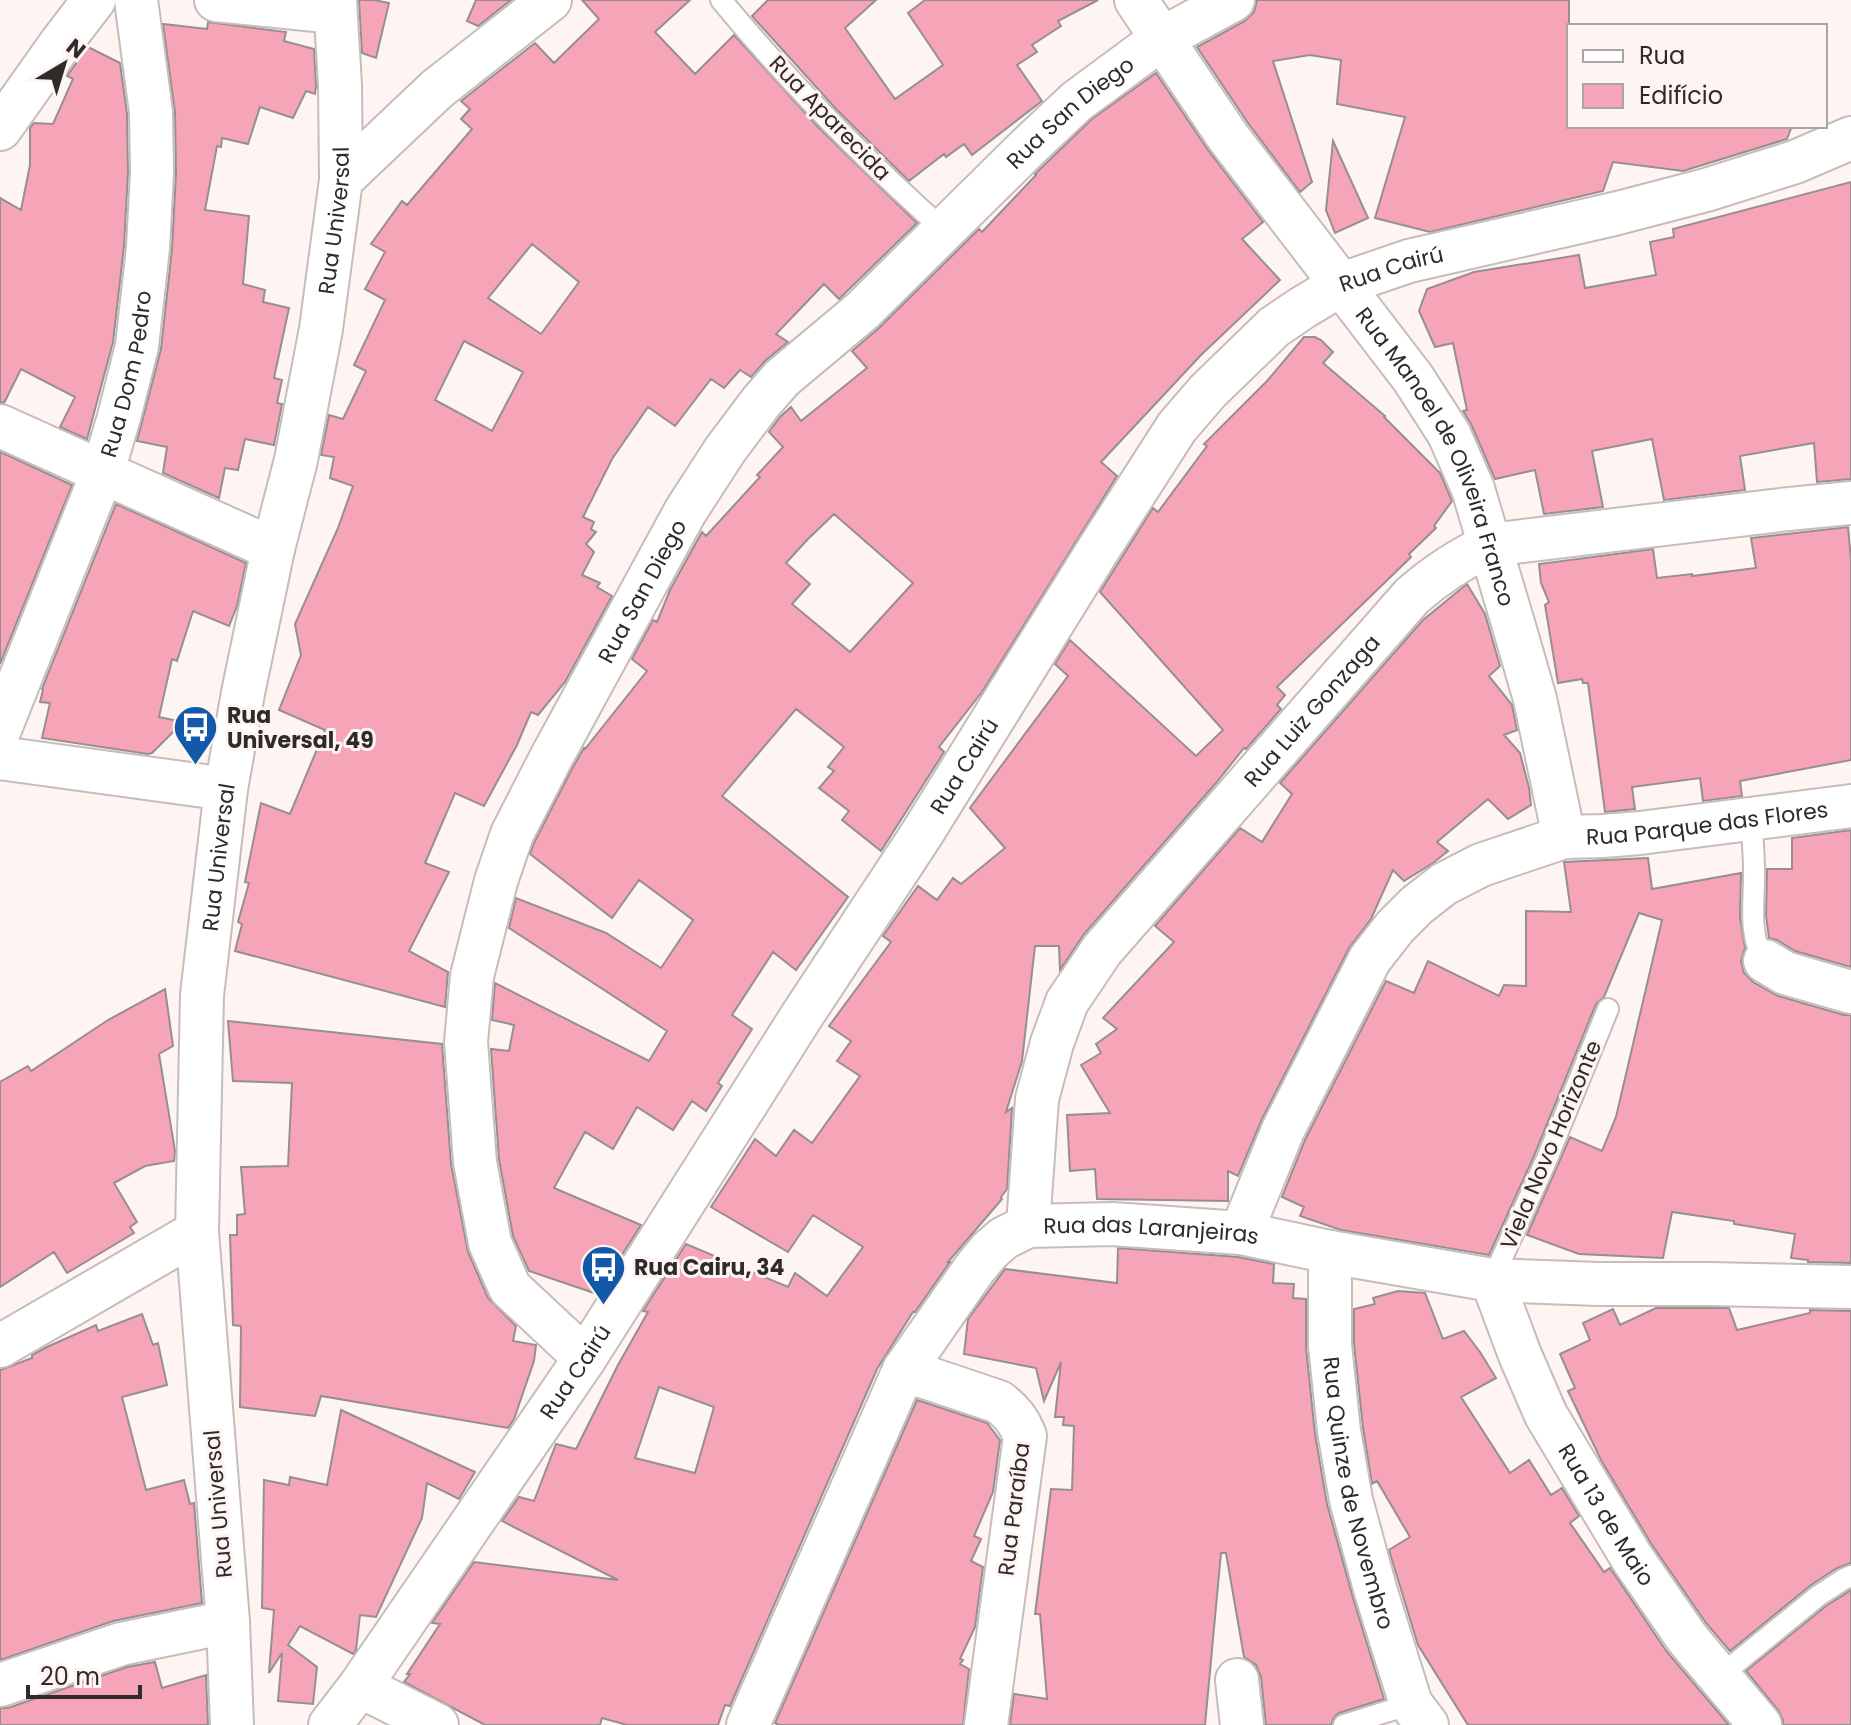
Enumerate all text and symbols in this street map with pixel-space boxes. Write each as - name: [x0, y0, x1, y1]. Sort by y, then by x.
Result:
- north arrow: [24, 24, 104, 104]
- legend: [1567, 24, 1827, 128]
- text: N: [60, 31, 92, 66]
- text: Rua: [1639, 39, 1685, 72]
- street label: Rua Aparecida: [762, 49, 898, 187]
- street label: Rua San Diego: [999, 49, 1140, 176]
- text: Edifício: [1639, 79, 1723, 112]
- street label: Rua Universal: [310, 147, 357, 296]
- street label: Rua Cairú: [1335, 238, 1446, 299]
- street label: Rua Dom Pedro: [92, 289, 159, 461]
- street label: Rua Manoel de Oliveira Franco: [1348, 301, 1523, 610]
- street label: Rua San Diego: [590, 514, 694, 669]
- street label: Rua Luiz Gonzaga: [1236, 628, 1387, 793]
- place label: Rua Universal, 49: [227, 700, 374, 756]
- bus stop icon: Rua Universal, 49: [172, 704, 220, 767]
- street label: Rua Cairú: [922, 712, 1006, 820]
- street label: Rua Universal: [194, 781, 242, 933]
- street label: Rua Parque das Flores: [1586, 794, 1830, 852]
- street label: Viela Novo Horizonte: [1493, 1036, 1609, 1254]
- street label: Rua das Laranjeiras: [1043, 1208, 1262, 1252]
- bus stop icon: Rua Cairu, 34: [579, 1243, 627, 1306]
- place label: Rua Cairu, 34: [634, 1252, 784, 1283]
- street label: Rua Cairú: [532, 1318, 618, 1425]
- street label: Rua Quinze de Novembro: [1316, 1355, 1402, 1633]
- street label: Rua Universal: [196, 1429, 240, 1579]
- street label: Rua 13 de Maio: [1551, 1438, 1662, 1592]
- street label: Rua Paraíba: [990, 1441, 1038, 1577]
- scale bar: [28, 1649, 140, 1699]
- text: 20 m: [40, 1660, 100, 1693]

